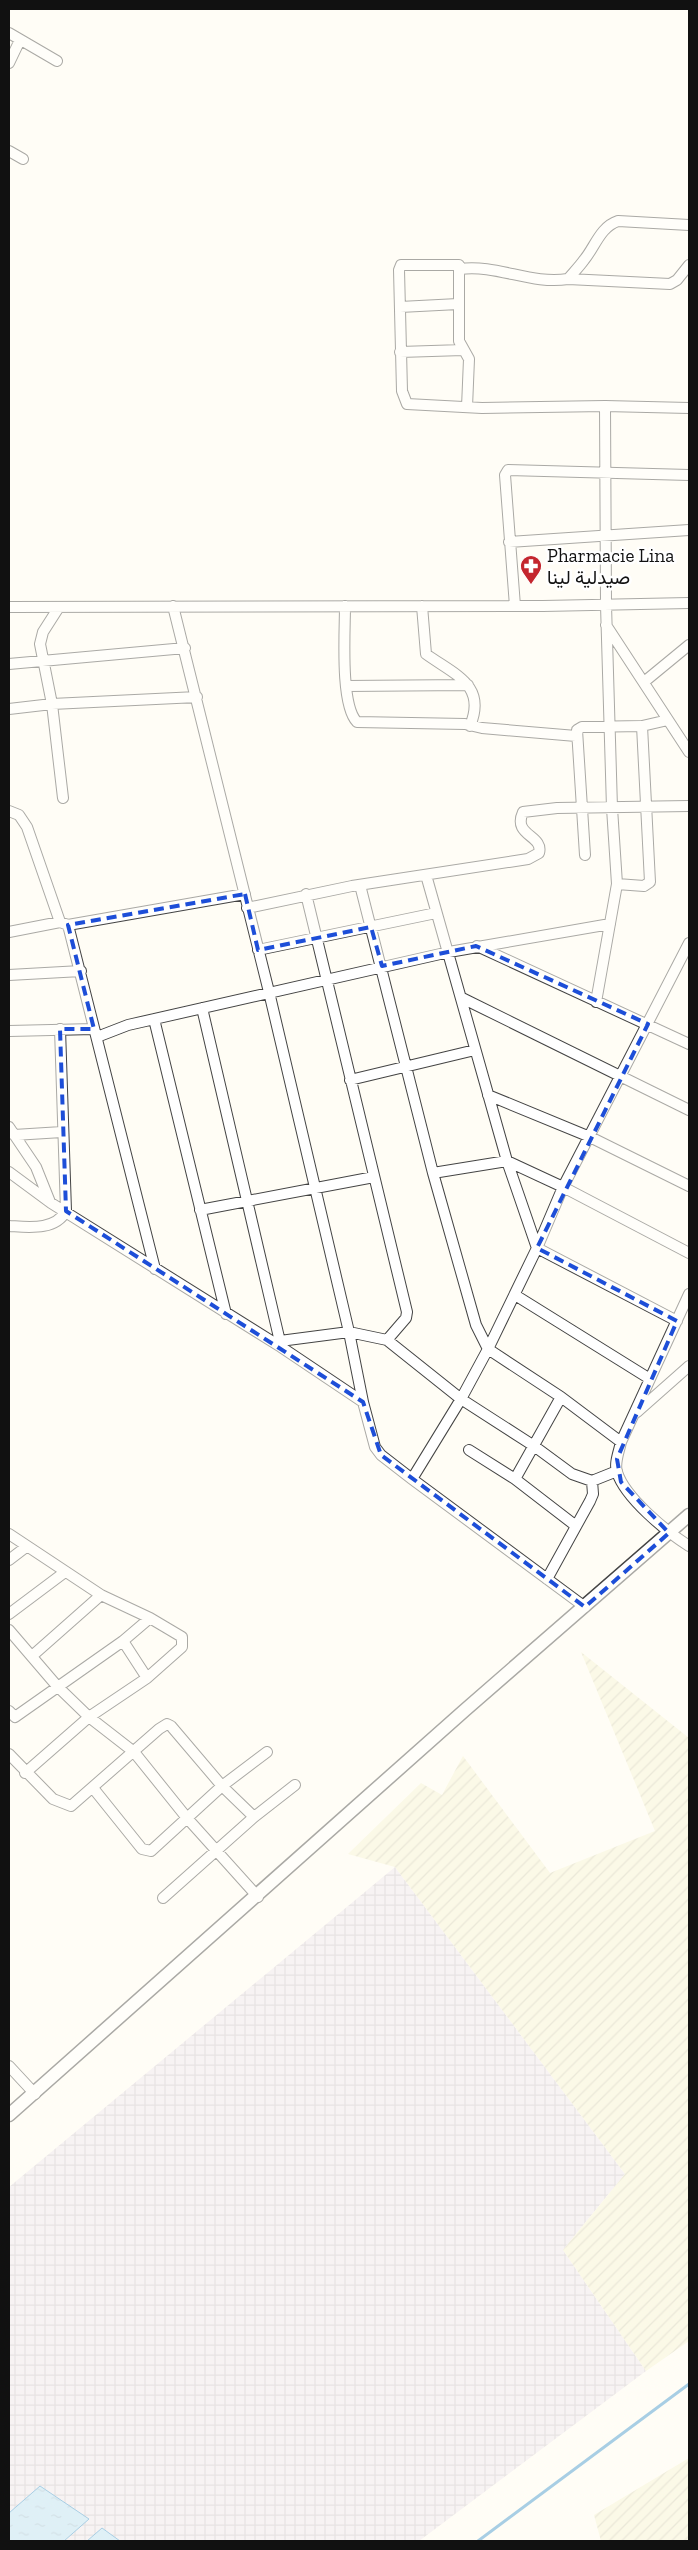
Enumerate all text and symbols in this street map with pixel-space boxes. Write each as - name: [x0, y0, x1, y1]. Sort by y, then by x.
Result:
- place label: Pharmacie Lina صيدلية لينا: [547, 544, 674, 589]
- pharmacy icon: Pharmacie Lina صيدلية لينا: [519, 554, 543, 585]

